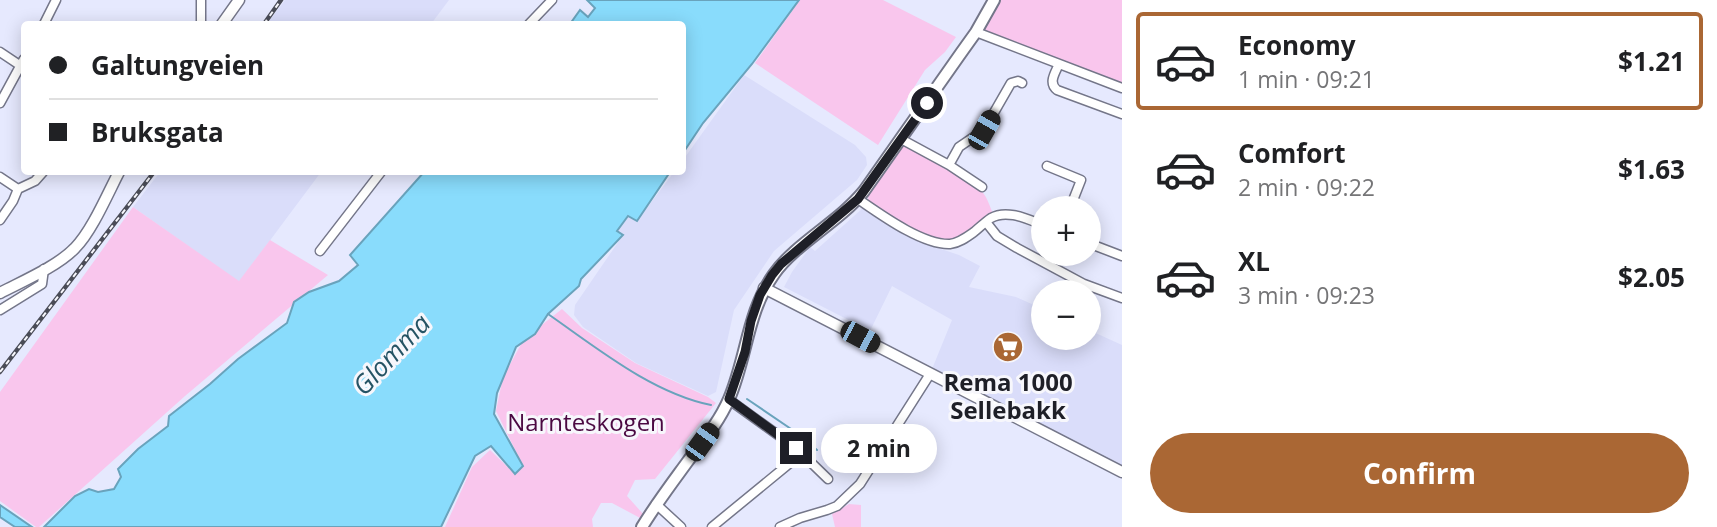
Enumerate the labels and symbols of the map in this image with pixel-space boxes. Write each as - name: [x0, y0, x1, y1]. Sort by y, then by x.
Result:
- route start: [911, 87, 943, 119]
- car: [965, 107, 1004, 153]
- water label: Glomma: [344, 305, 438, 402]
- car: [837, 318, 884, 356]
- supermarket icon: Rema 1000 Sellebakk: [991, 330, 1025, 364]
- place label: Rema 1000 Sellebakk: [943, 365, 1073, 426]
- park label: Narnteskogen: [507, 405, 665, 438]
- car: [682, 419, 723, 465]
- callout: 2 min: [820, 424, 936, 472]
- route end: [780, 432, 812, 464]

